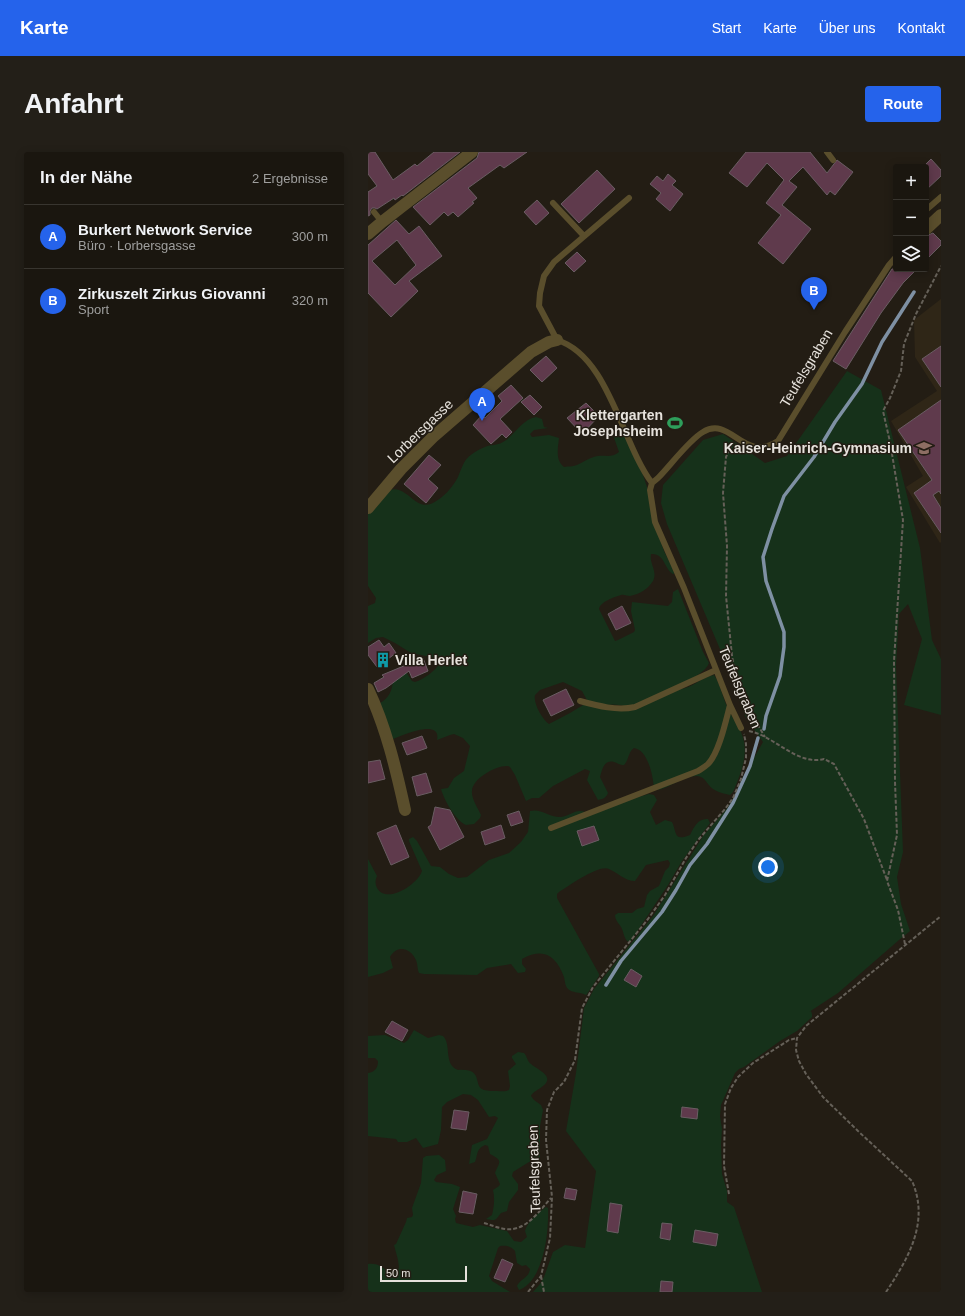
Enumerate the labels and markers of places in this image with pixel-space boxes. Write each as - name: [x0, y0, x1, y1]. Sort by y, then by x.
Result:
- pin: B: [801, 277, 827, 310]
- pin: A: [469, 388, 495, 421]
- place label: Klettergarten Josephsheim: [574, 407, 663, 439]
- sports icon: Klettergarten Josephsheim: [666, 414, 684, 432]
- school or university icon: Kaiser-Heinrich-Gymnasium: [915, 439, 933, 457]
- place label: Kaiser-Heinrich-Gymnasium: [724, 440, 912, 456]
- building icon: Villa Herlet: [374, 651, 392, 669]
- place label: Villa Herlet: [395, 652, 467, 668]

